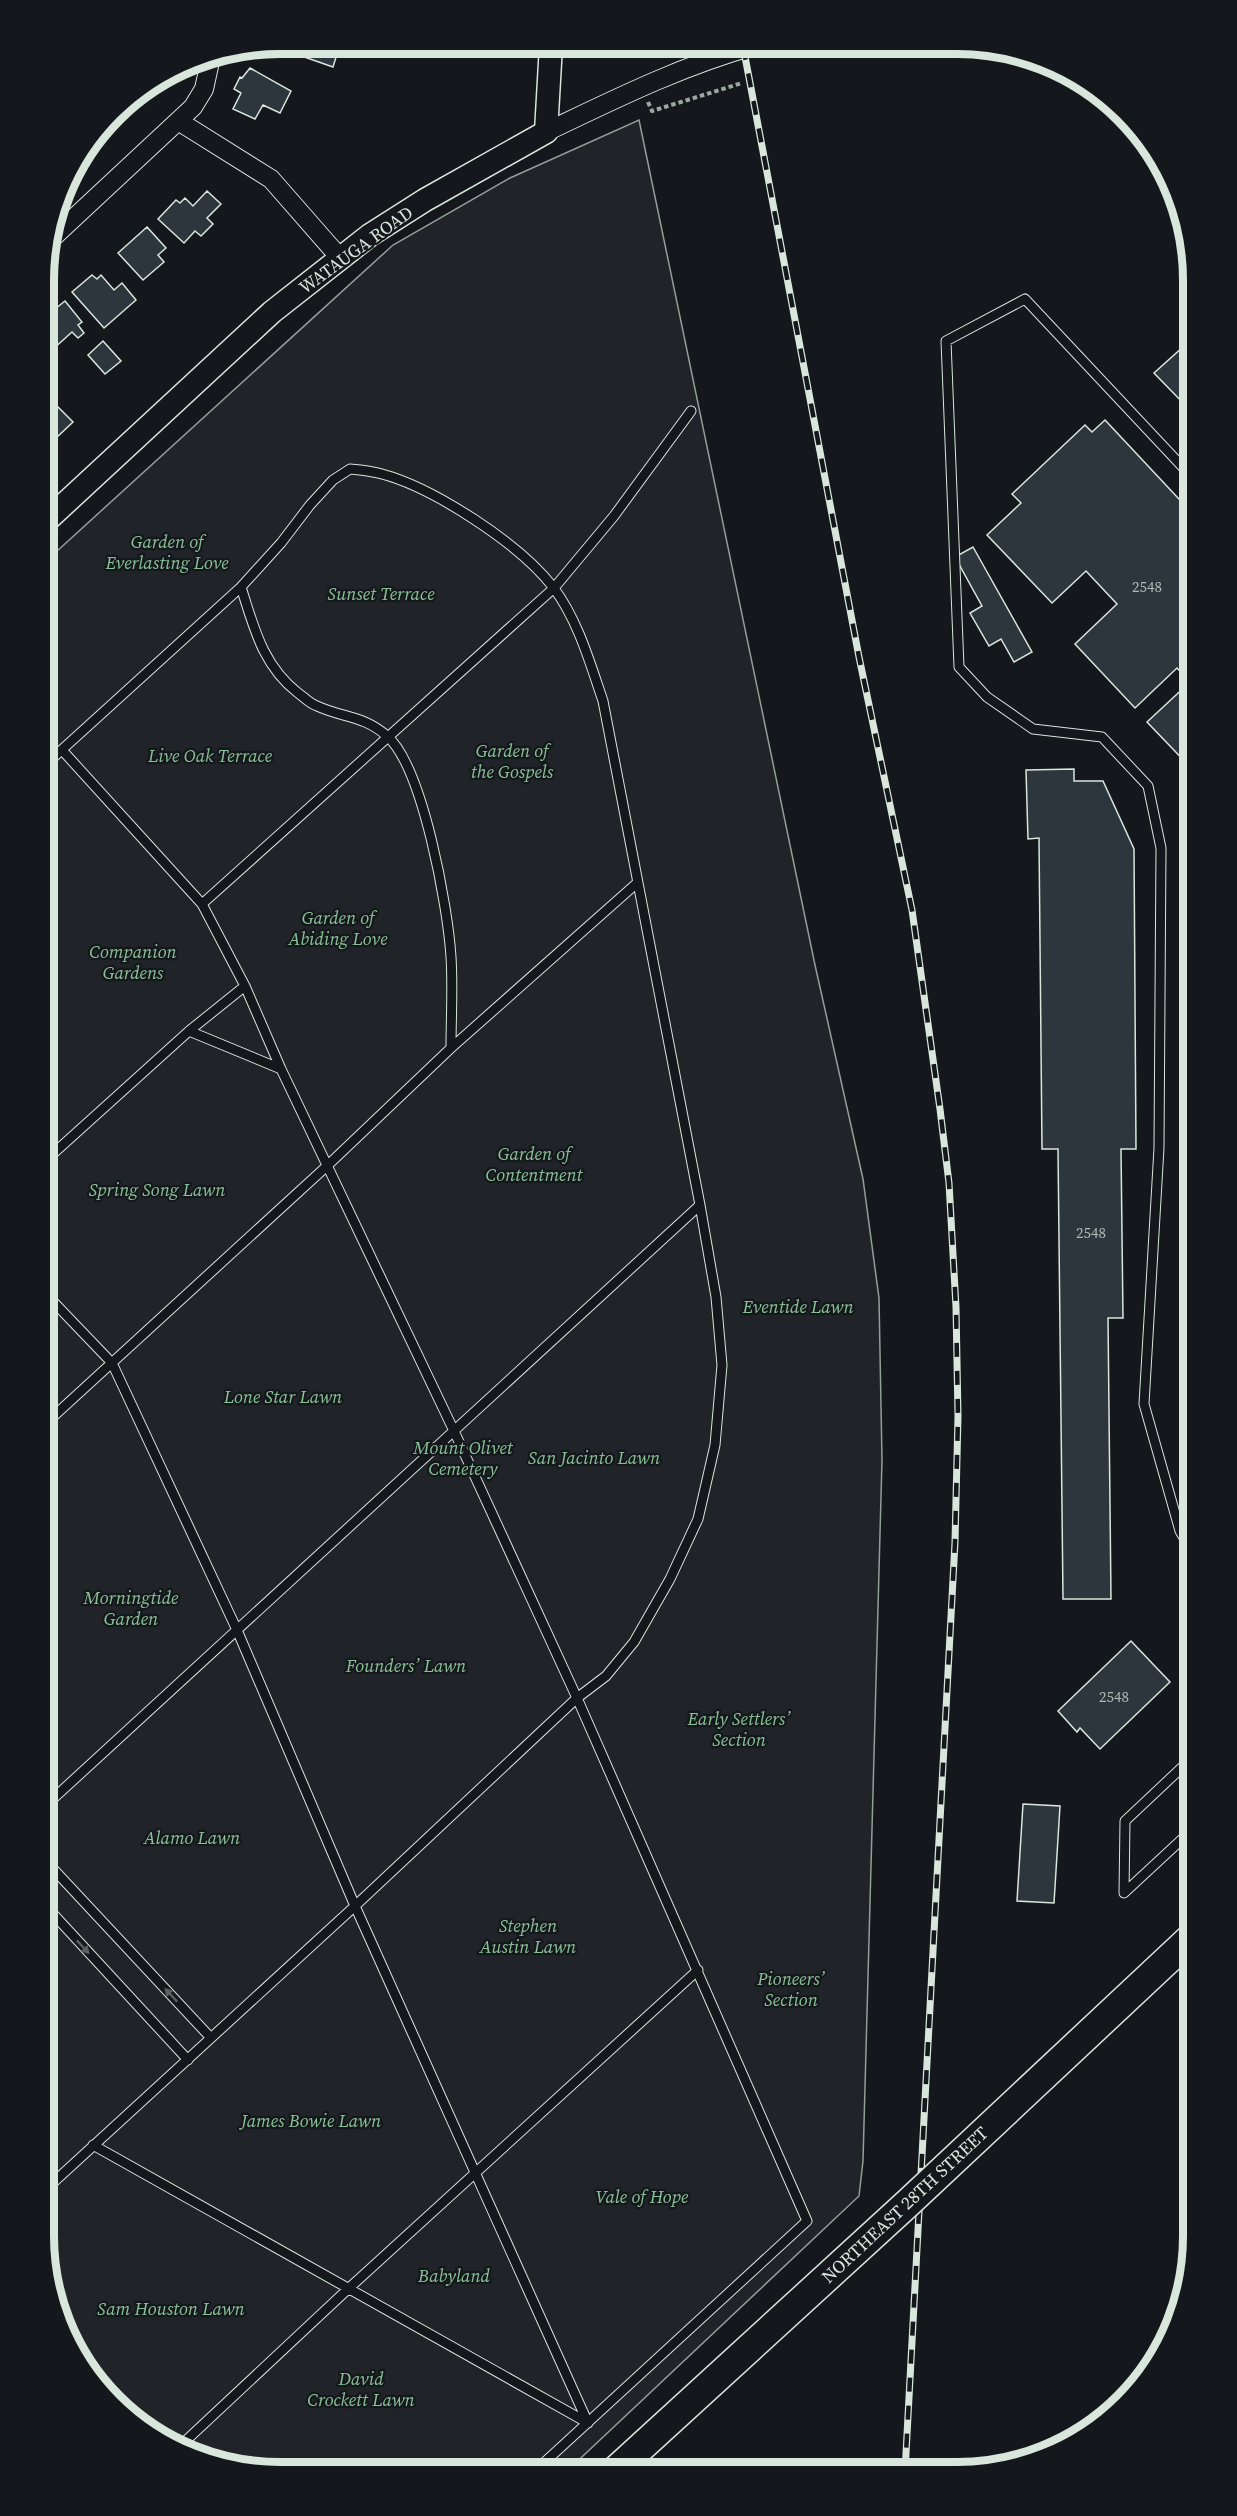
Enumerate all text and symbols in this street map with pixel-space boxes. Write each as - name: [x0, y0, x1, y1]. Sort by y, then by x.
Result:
- street label: WATAUGA ROAD: [294, 200, 418, 299]
- park label: Garden of Everlasting Love: [104, 529, 229, 575]
- house number: 2548: [1132, 576, 1162, 597]
- park label: Sunset Terrace: [328, 581, 435, 606]
- park label: Garden of the Gospels: [471, 738, 554, 784]
- park label: Live Oak Terrace: [147, 743, 273, 768]
- park label: Garden of Abiding Love: [288, 905, 388, 951]
- park label: Companion Gardens: [89, 939, 177, 985]
- park label: Garden of Contentment: [486, 1141, 583, 1187]
- park label: Spring Song Lawn: [89, 1177, 225, 1202]
- house number: 2548: [1076, 1222, 1106, 1243]
- park label: Eventide Lawn: [741, 1294, 854, 1319]
- park label: Lone Star Lawn: [223, 1384, 342, 1409]
- park label: Mount Olivet Cemetery: [412, 1435, 514, 1481]
- park label: San Jacinto Lawn: [528, 1445, 660, 1470]
- park label: Morningtide Garden: [83, 1585, 179, 1631]
- park label: Founders’ Lawn: [345, 1653, 466, 1678]
- house number: 2548: [1099, 1686, 1129, 1707]
- park label: Early Settlers’ Section: [687, 1706, 792, 1752]
- park label: Alamo Lawn: [143, 1825, 240, 1850]
- park label: Stephen Austin Lawn: [479, 1913, 576, 1959]
- one-way arrow: [76, 1939, 90, 1953]
- park label: Pioneers’ Section: [756, 1966, 826, 2012]
- one-way arrow: [165, 1989, 179, 2003]
- park label: James Bowie Lawn: [238, 2108, 381, 2133]
- street label: NORTHEAST 28TH STREET: [816, 2121, 994, 2289]
- park label: Vale of Hope: [596, 2184, 689, 2209]
- park label: Babyland: [417, 2263, 491, 2288]
- park label: Sam Houston Lawn: [97, 2296, 245, 2321]
- park label: David Crockett Lawn: [307, 2366, 415, 2412]

